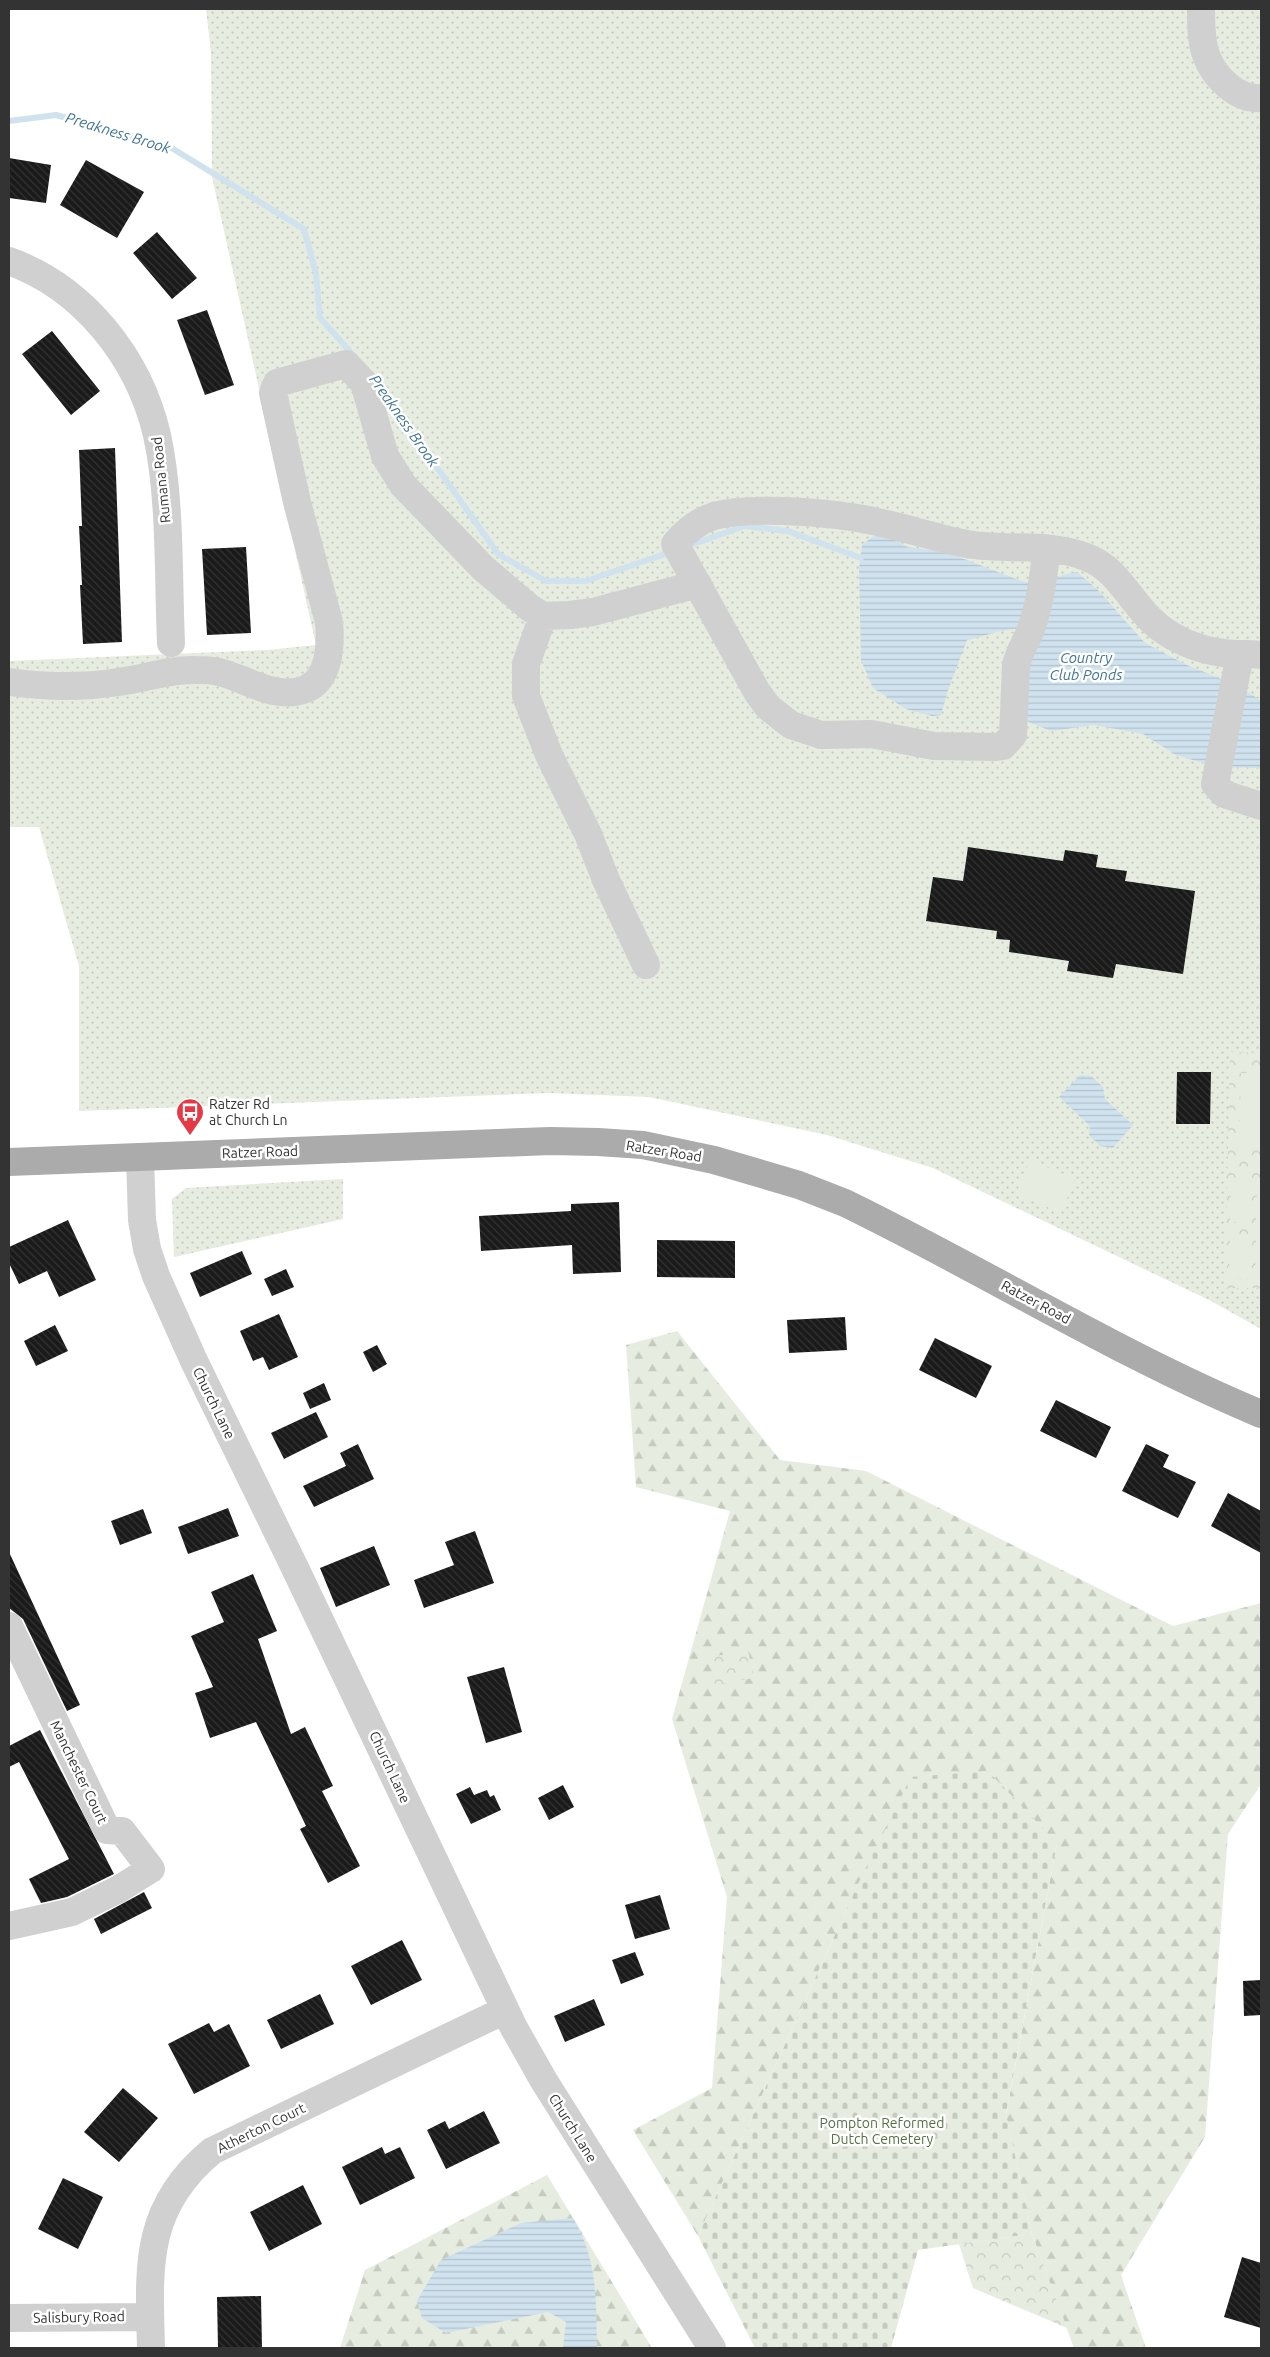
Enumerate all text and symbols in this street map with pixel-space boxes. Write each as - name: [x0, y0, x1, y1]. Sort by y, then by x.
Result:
- water label: Preakness Brook: [64, 108, 173, 157]
- water label: Preakness Brook: [366, 371, 443, 470]
- street label: Rumana Road: [149, 436, 173, 524]
- water label: Country Club Ponds: [1049, 649, 1123, 683]
- place label: Ratzer Rd at Church Ln: [209, 1096, 288, 1128]
- bus stop icon: Ratzer Rd at Church Ln: [175, 1097, 205, 1136]
- street label: Ratzer Road: [625, 1137, 703, 1165]
- street label: Ratzer Road: [222, 1143, 298, 1161]
- street label: Ratzer Road: [999, 1277, 1073, 1327]
- street label: Church Lane: [190, 1365, 238, 1441]
- street label: Manchester Court: [47, 1718, 111, 1827]
- street label: Church Lane: [366, 1728, 414, 1806]
- street label: Church Lane: [546, 2091, 600, 2165]
- street label: Atherton Court: [214, 2100, 308, 2156]
- park label: Pompton Reformed Dutch Cemetery: [820, 2115, 944, 2147]
- street label: Salisbury Road: [33, 2308, 125, 2326]

